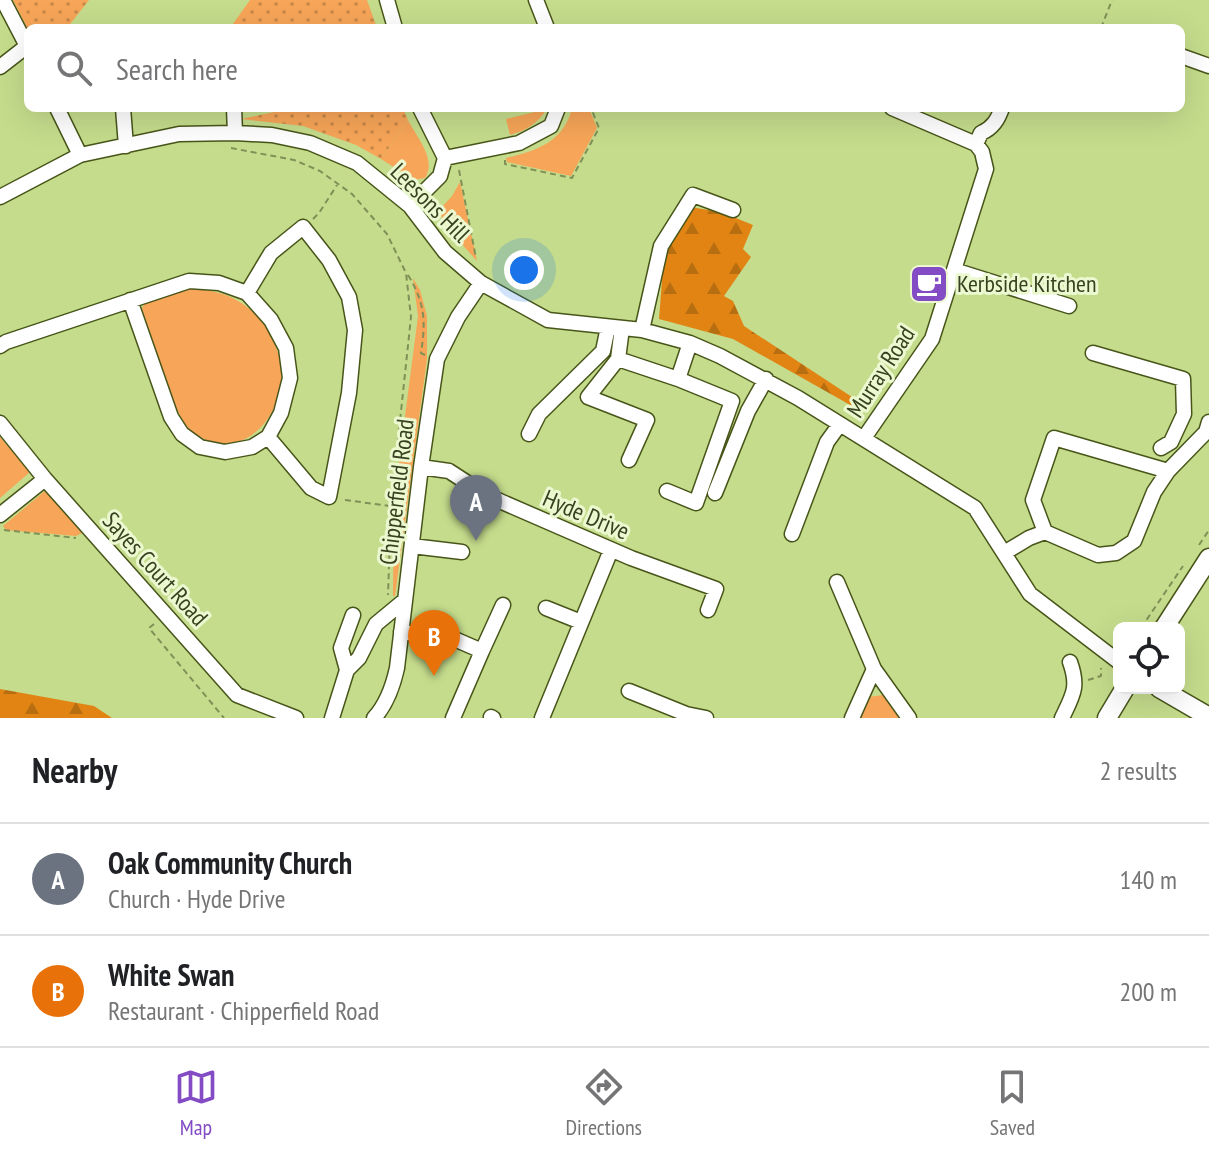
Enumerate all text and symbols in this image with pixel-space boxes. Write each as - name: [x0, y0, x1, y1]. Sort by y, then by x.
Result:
- search box: [24, 24, 1185, 112]
- icon: search: [52, 46, 96, 90]
- text: Search here: [116, 49, 238, 88]
- street label: Leesons Hill: [384, 156, 477, 249]
- your location: [504, 250, 544, 290]
- cafe icon: Kerbside Kitchen: [908, 263, 950, 305]
- place label: Kerbside Kitchen: [957, 268, 1097, 299]
- street label: Murray Road: [840, 320, 922, 423]
- street label: Chipperfield Road: [372, 417, 421, 567]
- pin: A: [450, 475, 502, 541]
- street label: Hyde Drive: [538, 483, 634, 547]
- street label: Sayes Court Road: [96, 505, 215, 632]
- pin: B: [408, 610, 460, 676]
- map controls: [1113, 622, 1185, 694]
- button: locate: [1113, 622, 1185, 694]
- text: Nearby: [32, 748, 117, 792]
- text: 2 results: [1100, 754, 1177, 787]
- text: Oak Community Church: [108, 843, 352, 882]
- text: A: [51, 863, 65, 896]
- text: 140 m: [1119, 863, 1177, 896]
- text: Church · Hyde Drive: [108, 882, 285, 915]
- text: White Swan: [108, 955, 234, 994]
- text: B: [52, 975, 64, 1008]
- text: 200 m: [1119, 975, 1177, 1008]
- text: Restaurant · Chipperfield Road: [108, 994, 379, 1027]
- tab: Map: [174, 1065, 218, 1141]
- tab: Directions: [566, 1065, 642, 1141]
- tab: Saved: [990, 1065, 1035, 1141]

